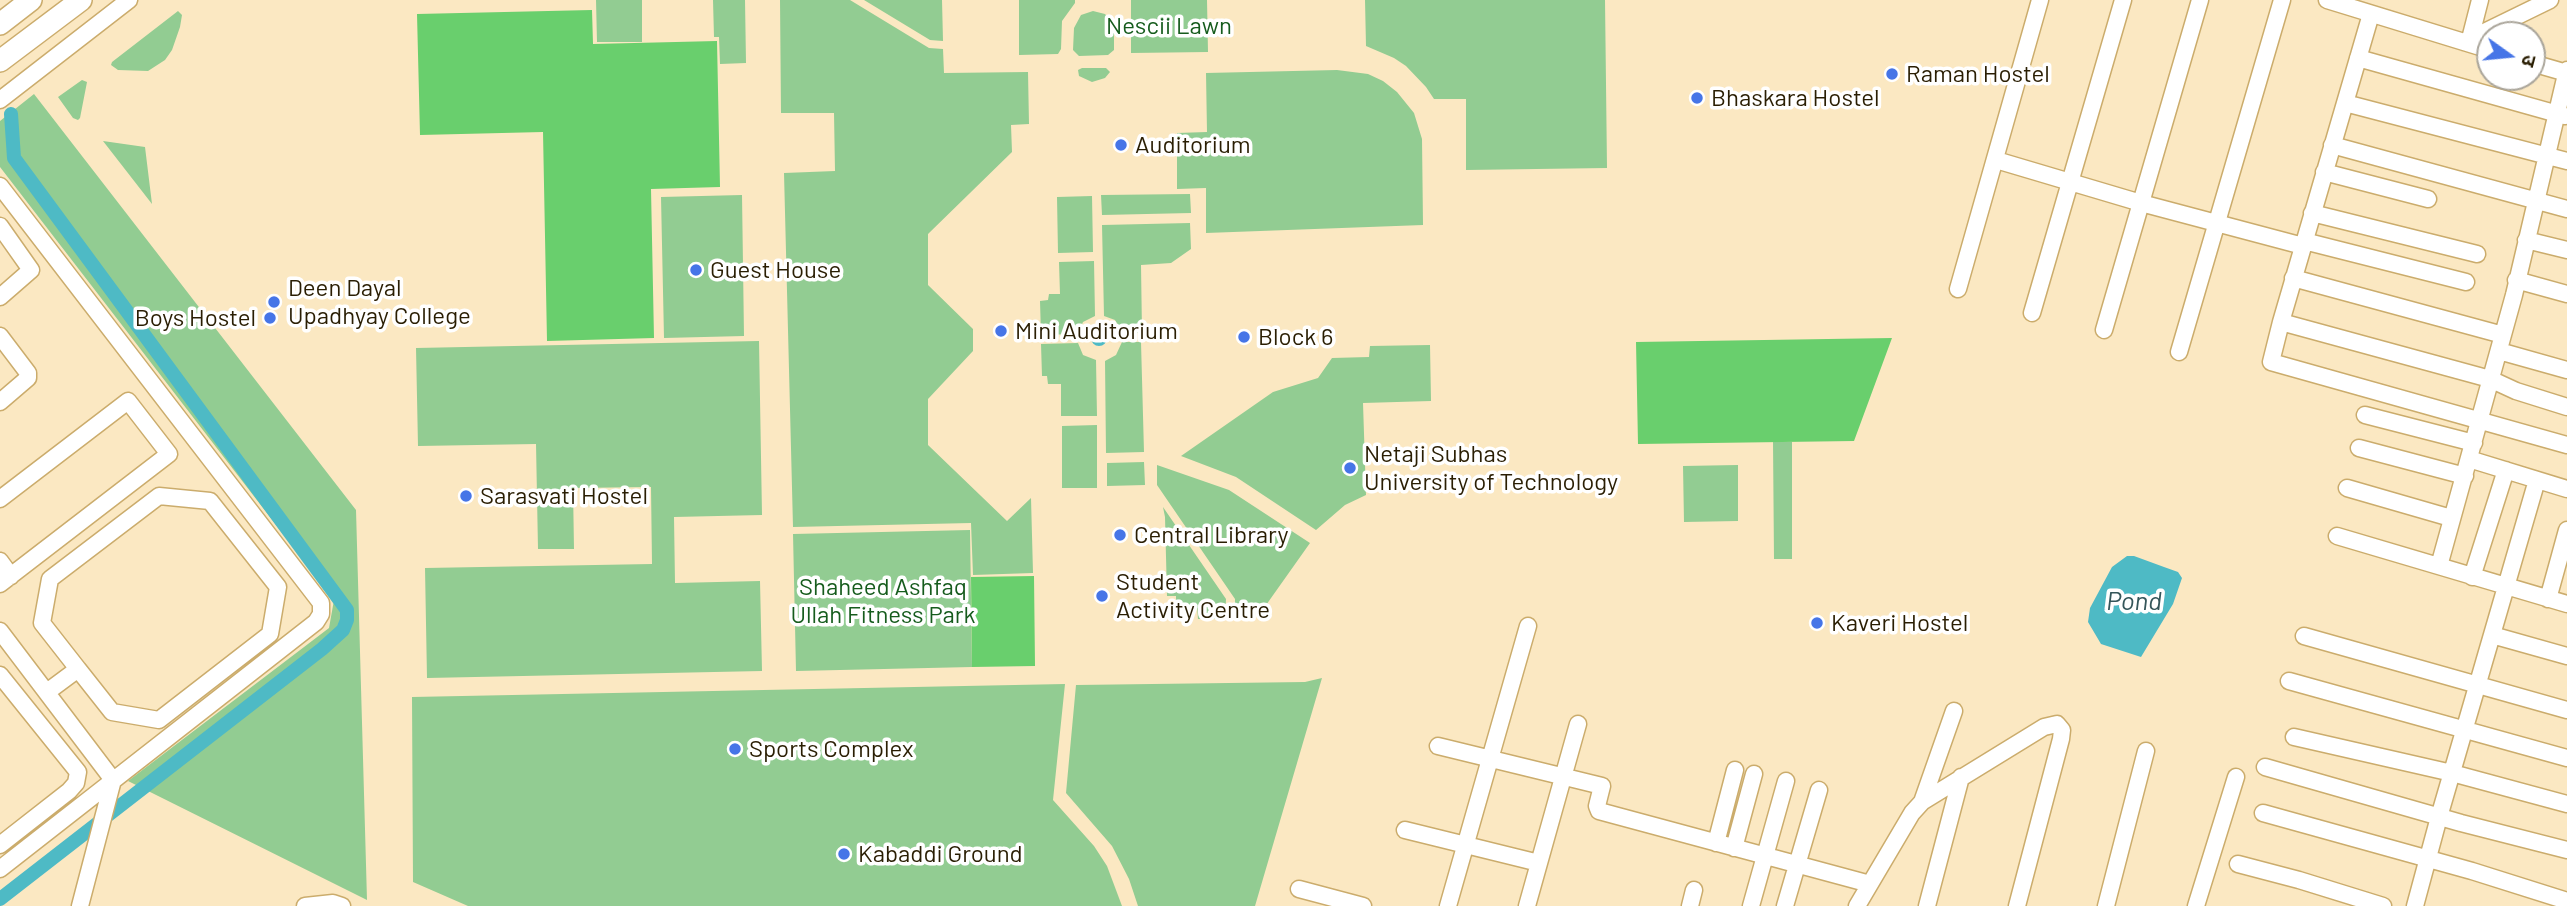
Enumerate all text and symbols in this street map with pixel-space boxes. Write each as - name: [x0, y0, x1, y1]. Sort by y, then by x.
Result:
- park label: Nescii Lawn: [1106, 12, 1232, 40]
- north arrow: [2476, 21, 2546, 91]
- text: उ: [2517, 53, 2542, 69]
- place label: Raman Hostel: [1906, 60, 2050, 88]
- marker: Raman Hostel: [1884, 66, 1900, 82]
- place label: Bhaskara Hostel: [1711, 84, 1880, 112]
- marker: Bhaskara Hostel: [1689, 90, 1705, 106]
- place label: Auditorium: [1135, 131, 1251, 159]
- marker: Auditorium: [1113, 137, 1129, 153]
- place label: Guest House: [710, 256, 841, 284]
- marker: Guest House: [688, 262, 704, 278]
- place label: Deen Dayal Upadhyay College: [288, 274, 471, 330]
- marker: Deen Dayal Upadhyay College: [266, 294, 282, 310]
- place label: Boys Hostel: [135, 304, 256, 332]
- marker: Boys Hostel: [262, 310, 278, 326]
- place label: Mini Auditorium: [1015, 317, 1178, 345]
- marker: Mini Auditorium: [993, 323, 1009, 339]
- place label: Block 6: [1258, 323, 1333, 351]
- marker: Block 6: [1236, 329, 1252, 345]
- place label: Netaji Subhas University of Technology: [1364, 440, 1618, 496]
- marker: Netaji Subhas University of Technology: [1342, 460, 1358, 476]
- place label: Sarasvati Hostel: [480, 482, 648, 510]
- marker: Sarasvati Hostel: [458, 488, 474, 504]
- place label: Central Library: [1134, 521, 1289, 549]
- marker: Central Library: [1112, 527, 1128, 543]
- place label: Student Activity Centre: [1116, 568, 1270, 624]
- park label: Shaheed Ashfaq Ullah Fitness Park: [790, 573, 976, 629]
- water label: Pond: [2106, 585, 2162, 617]
- marker: Student Activity Centre: [1094, 588, 1110, 604]
- place label: Kaveri Hostel: [1831, 609, 1968, 637]
- marker: Kaveri Hostel: [1809, 615, 1825, 631]
- place label: Sports Complex: [749, 735, 913, 763]
- marker: Sports Complex: [727, 741, 743, 757]
- place label: Kabaddi Ground: [858, 840, 1023, 868]
- marker: Kabaddi Ground: [836, 846, 852, 862]

